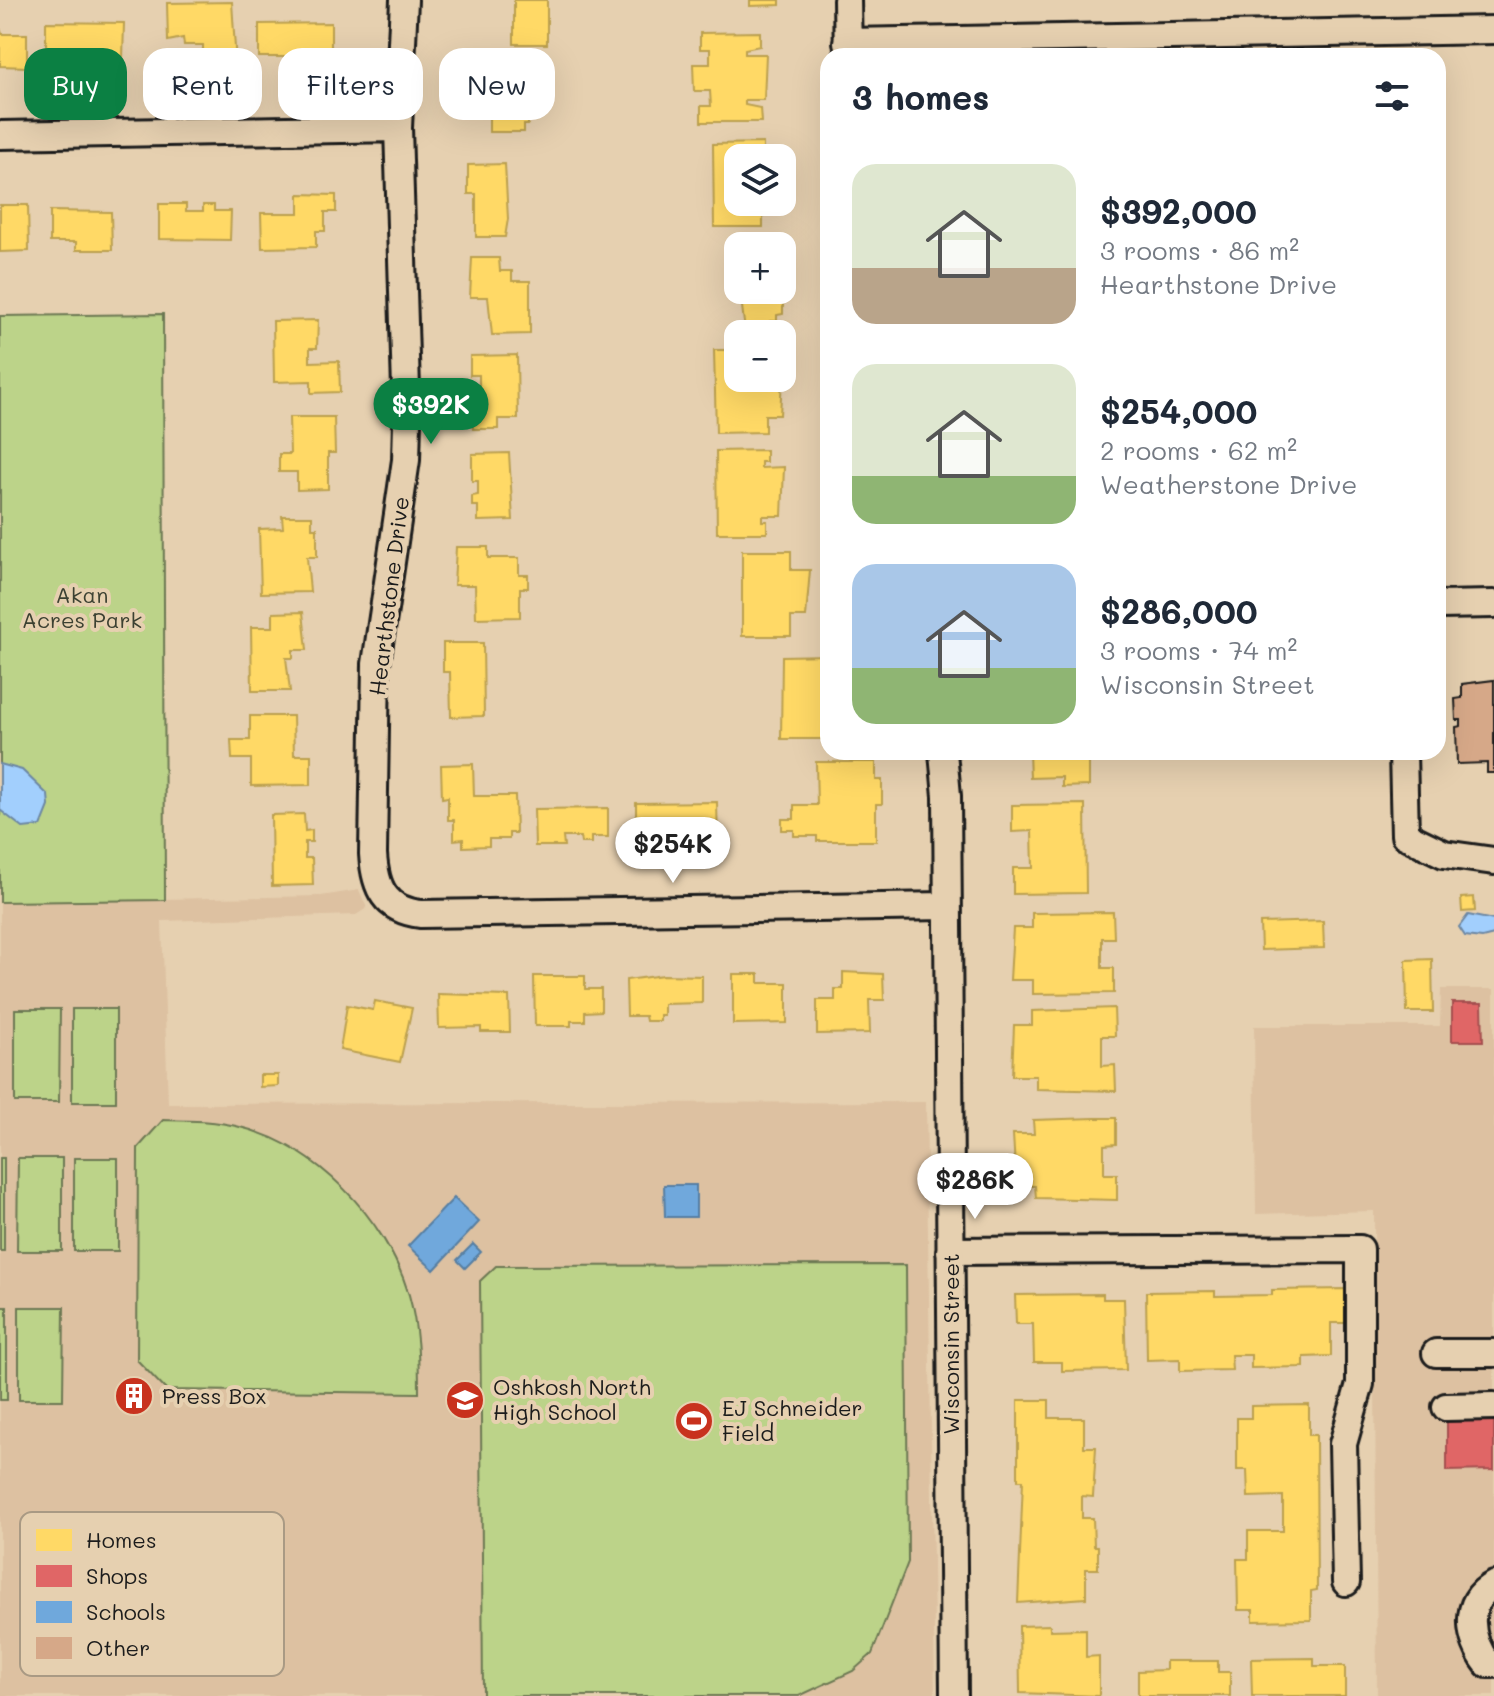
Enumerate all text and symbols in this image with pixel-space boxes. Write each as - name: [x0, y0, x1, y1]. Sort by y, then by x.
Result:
- chip: Buy: [24, 48, 127, 120]
- chip: Rent: [143, 48, 262, 120]
- chip: Filters: [278, 48, 423, 120]
- chip: New: [439, 48, 555, 120]
- text: 3 homes: [852, 74, 989, 119]
- icon: filters: [1370, 74, 1414, 118]
- map controls: [724, 144, 796, 392]
- button: layers: [724, 144, 796, 216]
- text: $392,000: [1100, 188, 1257, 233]
- icon: home: [916, 196, 1012, 292]
- button: +: [724, 232, 796, 304]
- text: 3 rooms · 86 m²: [1100, 233, 1299, 267]
- text: Hearthstone Drive: [1100, 267, 1337, 301]
- button: −: [724, 320, 796, 392]
- pin: $392K: [375, 378, 487, 446]
- text: $392K: [392, 387, 470, 421]
- text: $254,000: [1100, 388, 1257, 433]
- icon: home: [916, 396, 1012, 492]
- text: 2 rooms · 62 m²: [1100, 433, 1297, 467]
- text: Weatherstone Drive: [1100, 467, 1357, 501]
- street label: Hearthstone Drive: [362, 495, 415, 697]
- park label: Akan Acres Park: [22, 580, 142, 634]
- text: $286,000: [1100, 588, 1258, 633]
- icon: home: [916, 596, 1012, 692]
- text: 3 rooms · 74 m²: [1100, 633, 1297, 667]
- text: Wisconsin Street: [1100, 667, 1315, 701]
- pin: $254K: [617, 817, 729, 885]
- text: $254K: [633, 826, 713, 860]
- pin: $286K: [919, 1153, 1031, 1221]
- text: $286K: [935, 1162, 1015, 1196]
- street label: Wisconsin Street: [936, 1253, 965, 1435]
- place label: Oshkosh North High School: [493, 1372, 651, 1426]
- building icon: Press Box: [113, 1375, 155, 1417]
- school or university icon: Oshkosh North High School: [444, 1379, 486, 1421]
- place label: Press Box: [162, 1381, 266, 1410]
- place label: EJ Schneider Field: [722, 1393, 863, 1447]
- sports icon: EJ Schneider Field: [673, 1400, 715, 1442]
- legend: [20, 1512, 284, 1676]
- text: Homes: [86, 1525, 157, 1554]
- text: Shops: [86, 1561, 148, 1590]
- text: Schools: [86, 1597, 166, 1626]
- text: Other: [86, 1633, 150, 1662]

